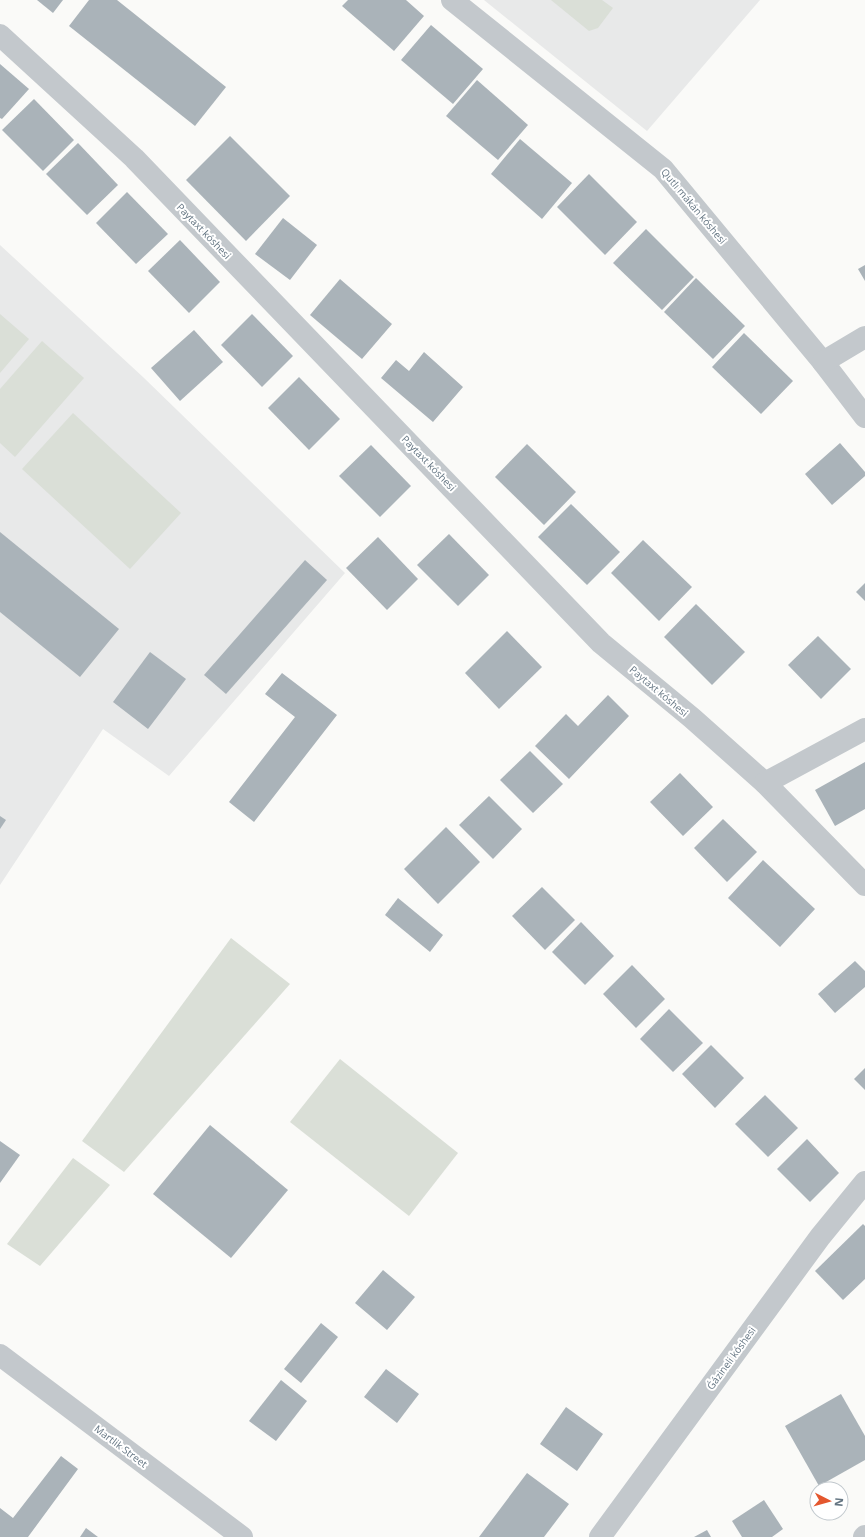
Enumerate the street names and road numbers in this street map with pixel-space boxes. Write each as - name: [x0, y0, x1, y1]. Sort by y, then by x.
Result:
- street label: Qutlı mákán kóshesi: [658, 165, 730, 247]
- street label: Paytaxt kóshesi: [174, 200, 234, 262]
- street label: Paytaxt kóshesi: [399, 432, 459, 494]
- street label: Paytaxt kóshesi: [627, 662, 691, 720]
- street label: Ǵázineli kóshesi: [703, 1324, 759, 1392]
- street label: Martlik Street: [92, 1421, 151, 1471]

